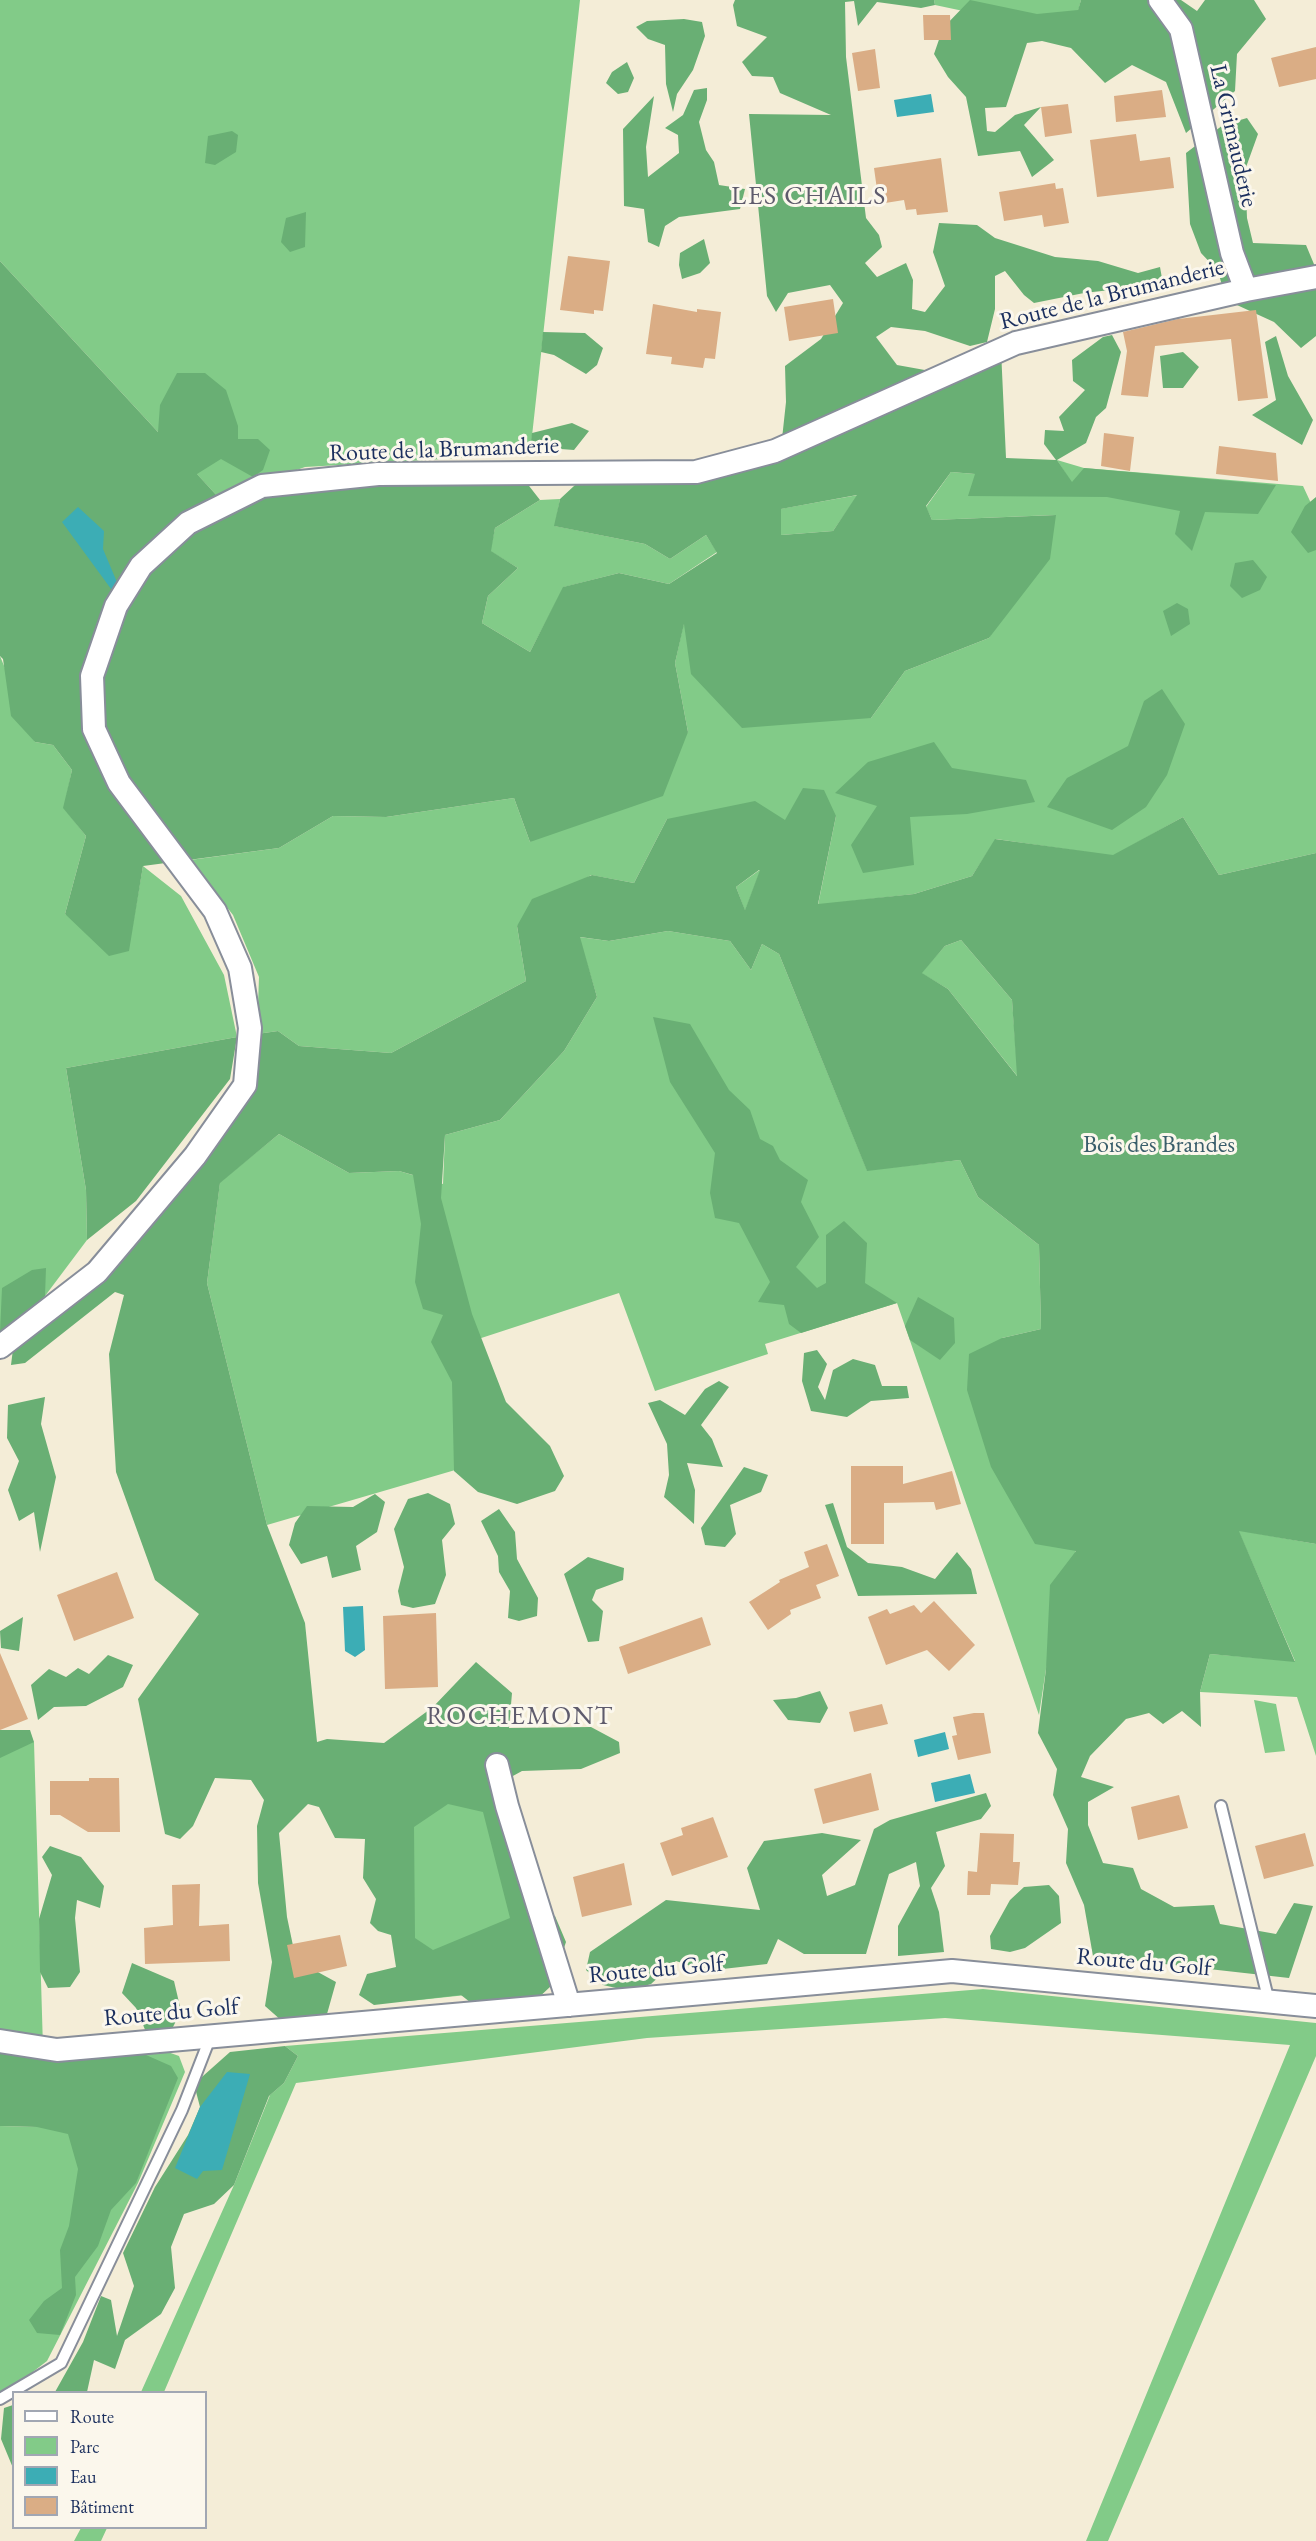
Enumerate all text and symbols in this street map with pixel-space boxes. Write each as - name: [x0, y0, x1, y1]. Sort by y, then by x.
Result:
- street label: La Grimauderie: [1203, 62, 1263, 210]
- district label: LES CHAILS: [731, 181, 887, 213]
- street label: Route de la Brumanderie: [997, 253, 1227, 337]
- street label: Route de la Brumanderie: [328, 432, 560, 468]
- park label: Bois des Brandes: [1083, 1131, 1235, 1159]
- district label: ROCHEMONT: [426, 1701, 614, 1733]
- street label: Route du Golf: [1075, 1943, 1213, 1983]
- street label: Route du Golf: [587, 1950, 725, 1990]
- street label: Route du Golf: [102, 1993, 240, 2033]
- legend: [12, 2391, 207, 2529]
- text: Route: [70, 2405, 114, 2428]
- text: Parc: [70, 2435, 100, 2458]
- text: Eau: [70, 2465, 96, 2488]
- text: Bâtiment: [70, 2495, 134, 2518]

